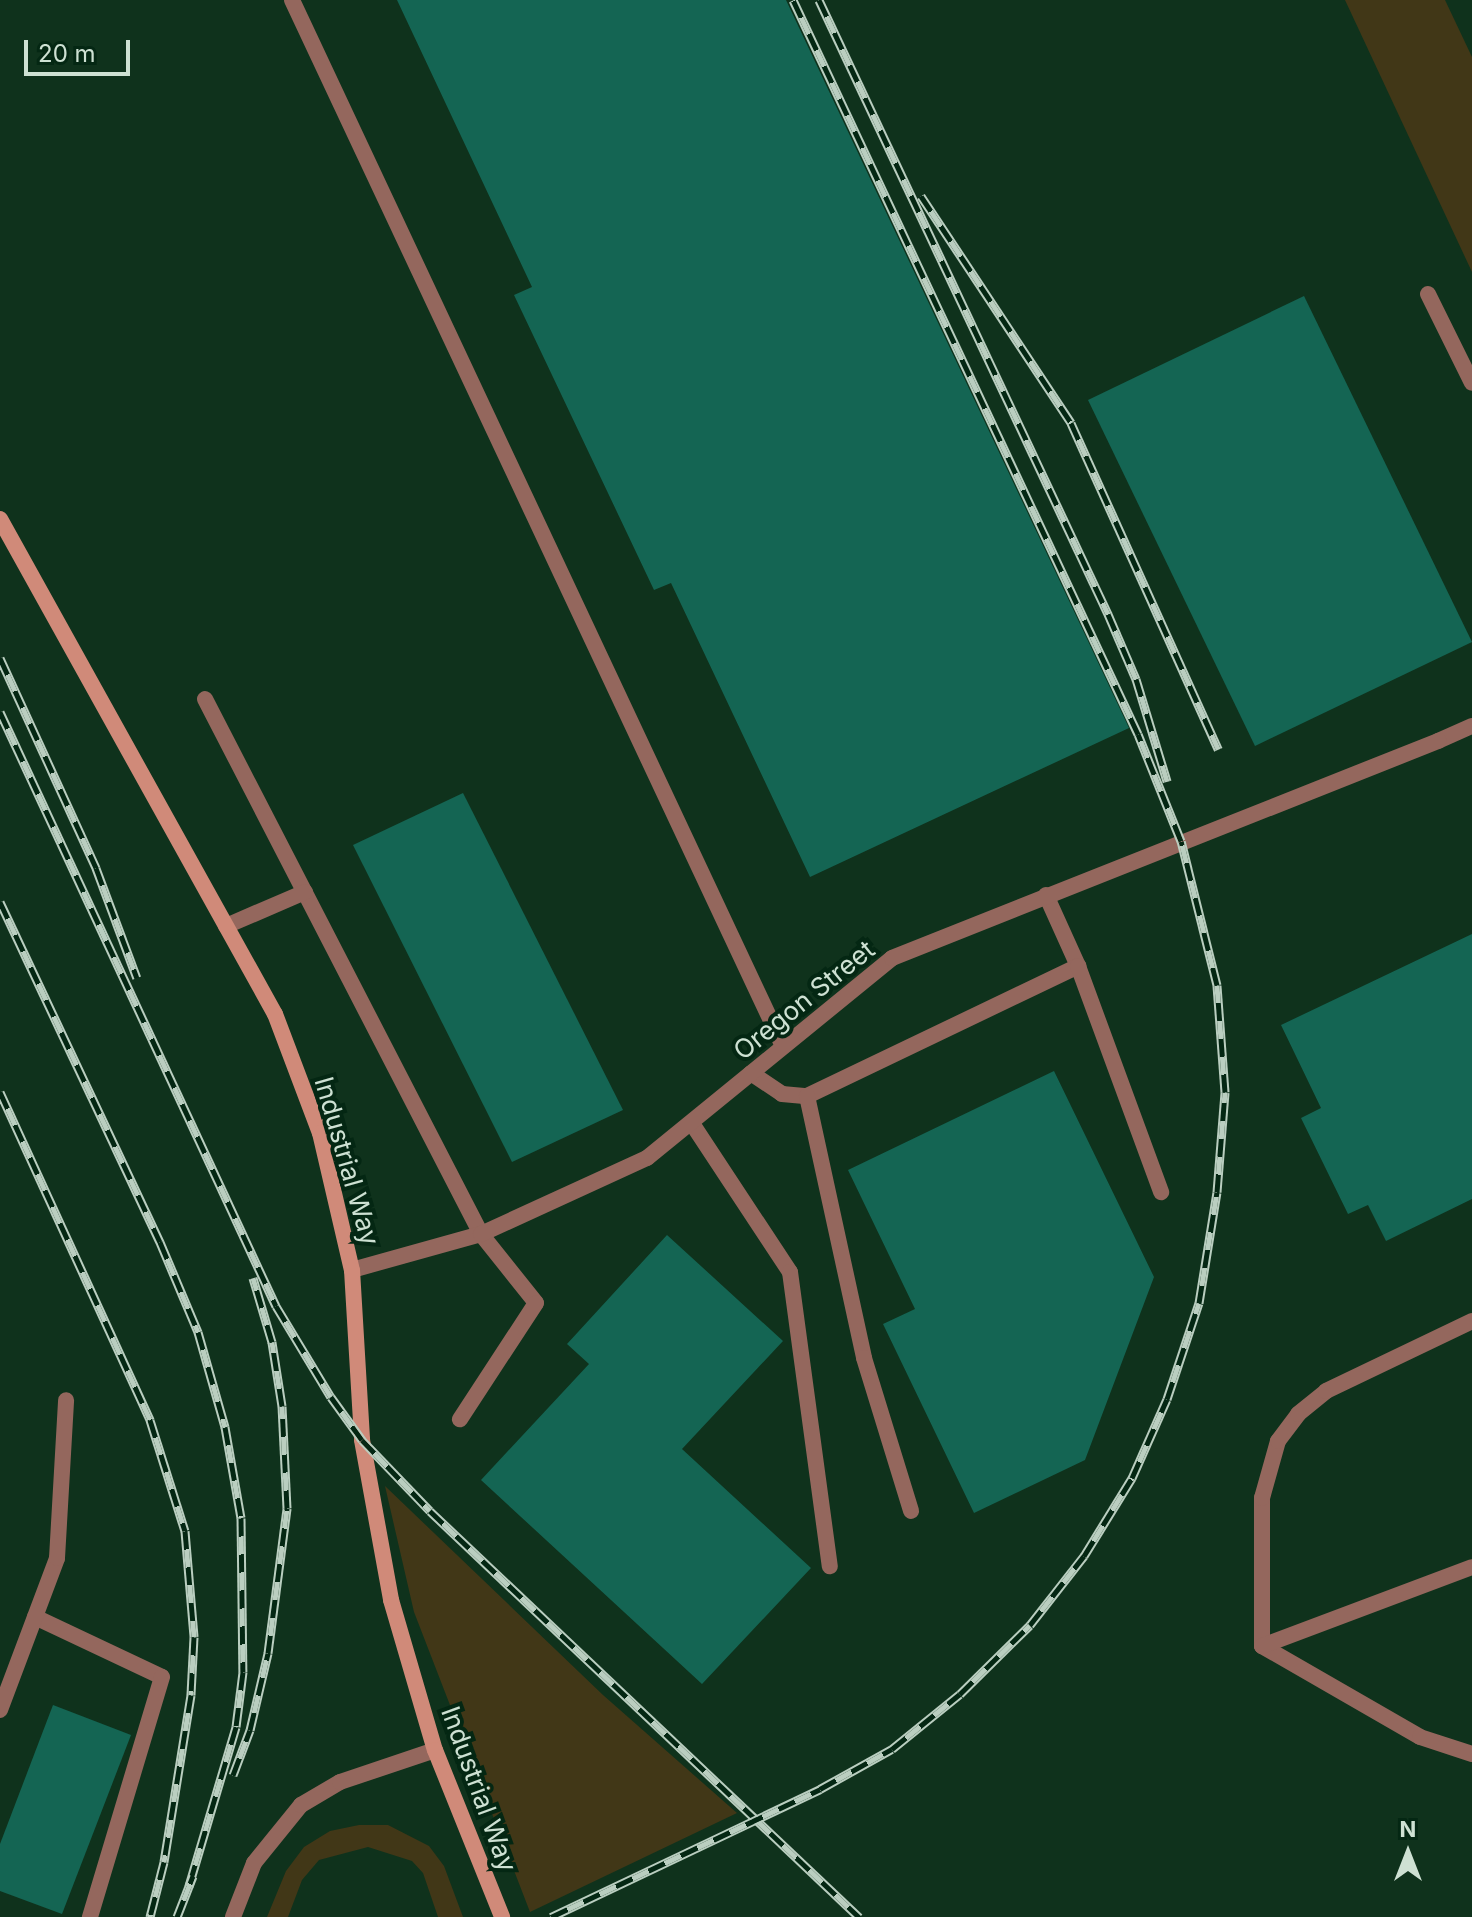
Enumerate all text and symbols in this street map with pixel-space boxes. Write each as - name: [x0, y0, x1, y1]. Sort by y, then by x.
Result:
- scale bar: [28, 24, 134, 74]
- text: 20 m: [38, 39, 96, 68]
- street label: Oregon Street: [727, 934, 881, 1066]
- street label: Industrial Way: [308, 1073, 386, 1249]
- street label: Industrial Way: [435, 1702, 523, 1876]
- north arrow: [1368, 1813, 1448, 1893]
- text: N: [1400, 1816, 1416, 1842]

